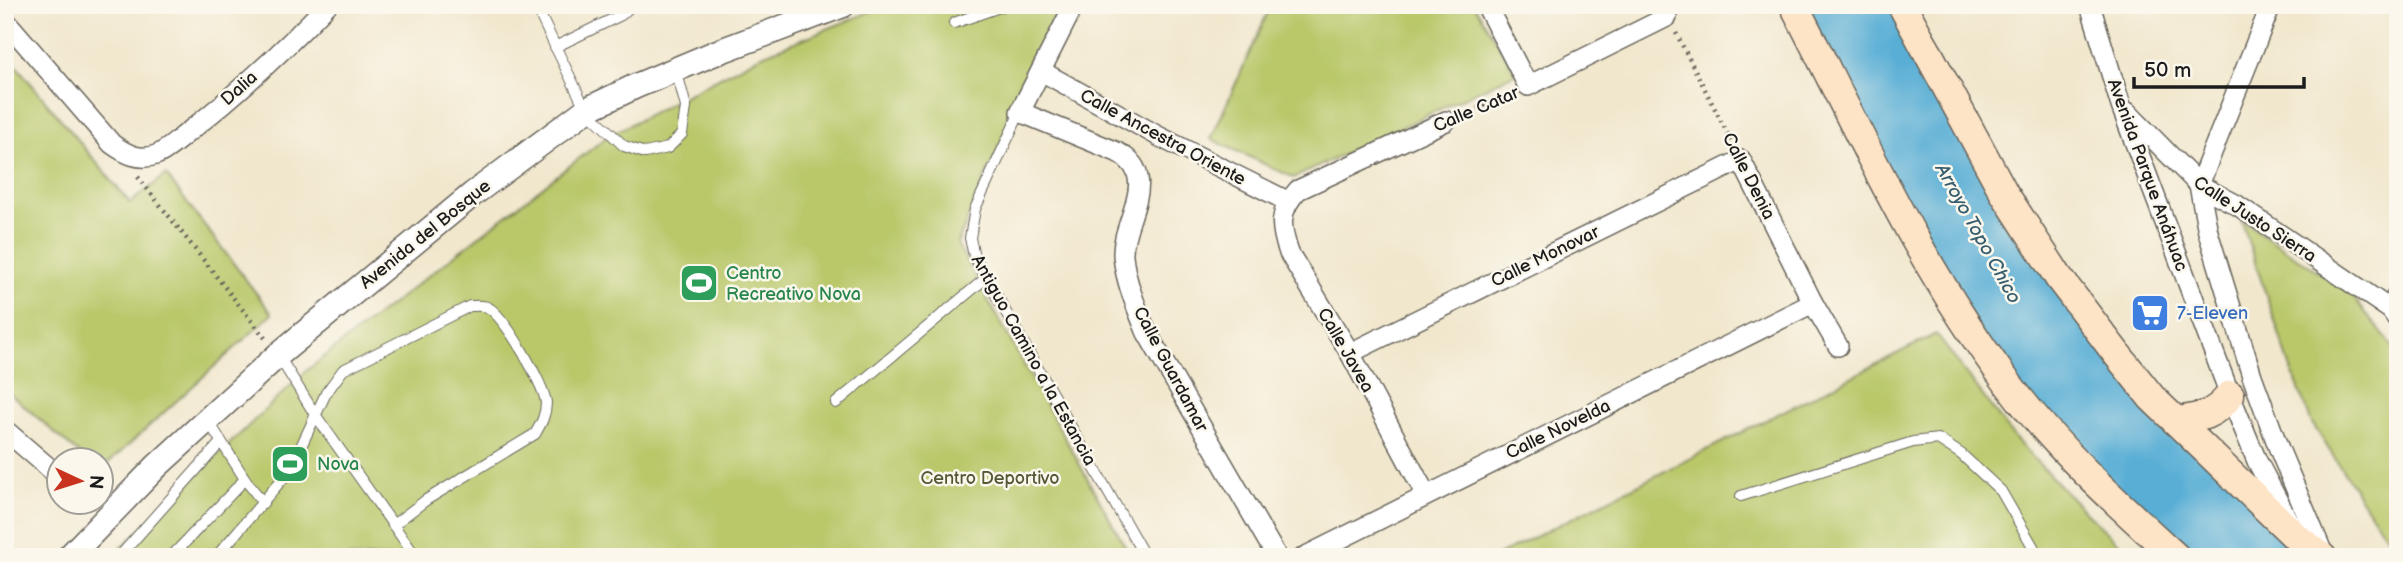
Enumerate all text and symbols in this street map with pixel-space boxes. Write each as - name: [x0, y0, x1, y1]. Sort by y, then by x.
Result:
- scale bar: [2134, 46, 2303, 90]
- text: 50 m: [2144, 58, 2191, 83]
- street label: Dalia: [217, 67, 262, 110]
- street label: Avenida Parque Anáhuac: [2103, 76, 2192, 274]
- street label: Calle Catar: [1430, 82, 1523, 137]
- street label: Calle Ancestra Oriente: [1076, 85, 1249, 190]
- street label: Calle Denia: [1718, 129, 1779, 223]
- water label: Arroyo Topo Chico: [1929, 159, 2026, 308]
- street label: Calle Justo Sierra: [2189, 172, 2320, 267]
- street label: Avenida del Bosque: [356, 175, 495, 293]
- street label: Calle Monovar: [1488, 221, 1603, 292]
- street label: Antiguo Camino a la Estancia: [967, 251, 1100, 469]
- sports icon: Centro Recreativo Nova: [678, 262, 720, 304]
- place label: Centro Recreativo Nova: [726, 263, 861, 305]
- supermarket icon: 7-Eleven: [2129, 292, 2171, 334]
- street label: Calle Guardamar: [1129, 303, 1213, 436]
- place label: 7-Eleven: [2177, 303, 2248, 324]
- street label: Calle Javea: [1313, 304, 1378, 396]
- street label: Calle Novelda: [1503, 395, 1614, 464]
- sports icon: Nova: [269, 443, 311, 485]
- north arrow: [46, 447, 116, 516]
- place label: Nova: [317, 454, 359, 475]
- park label: Centro Deportivo: [920, 468, 1060, 489]
- text: N: [83, 474, 107, 490]

